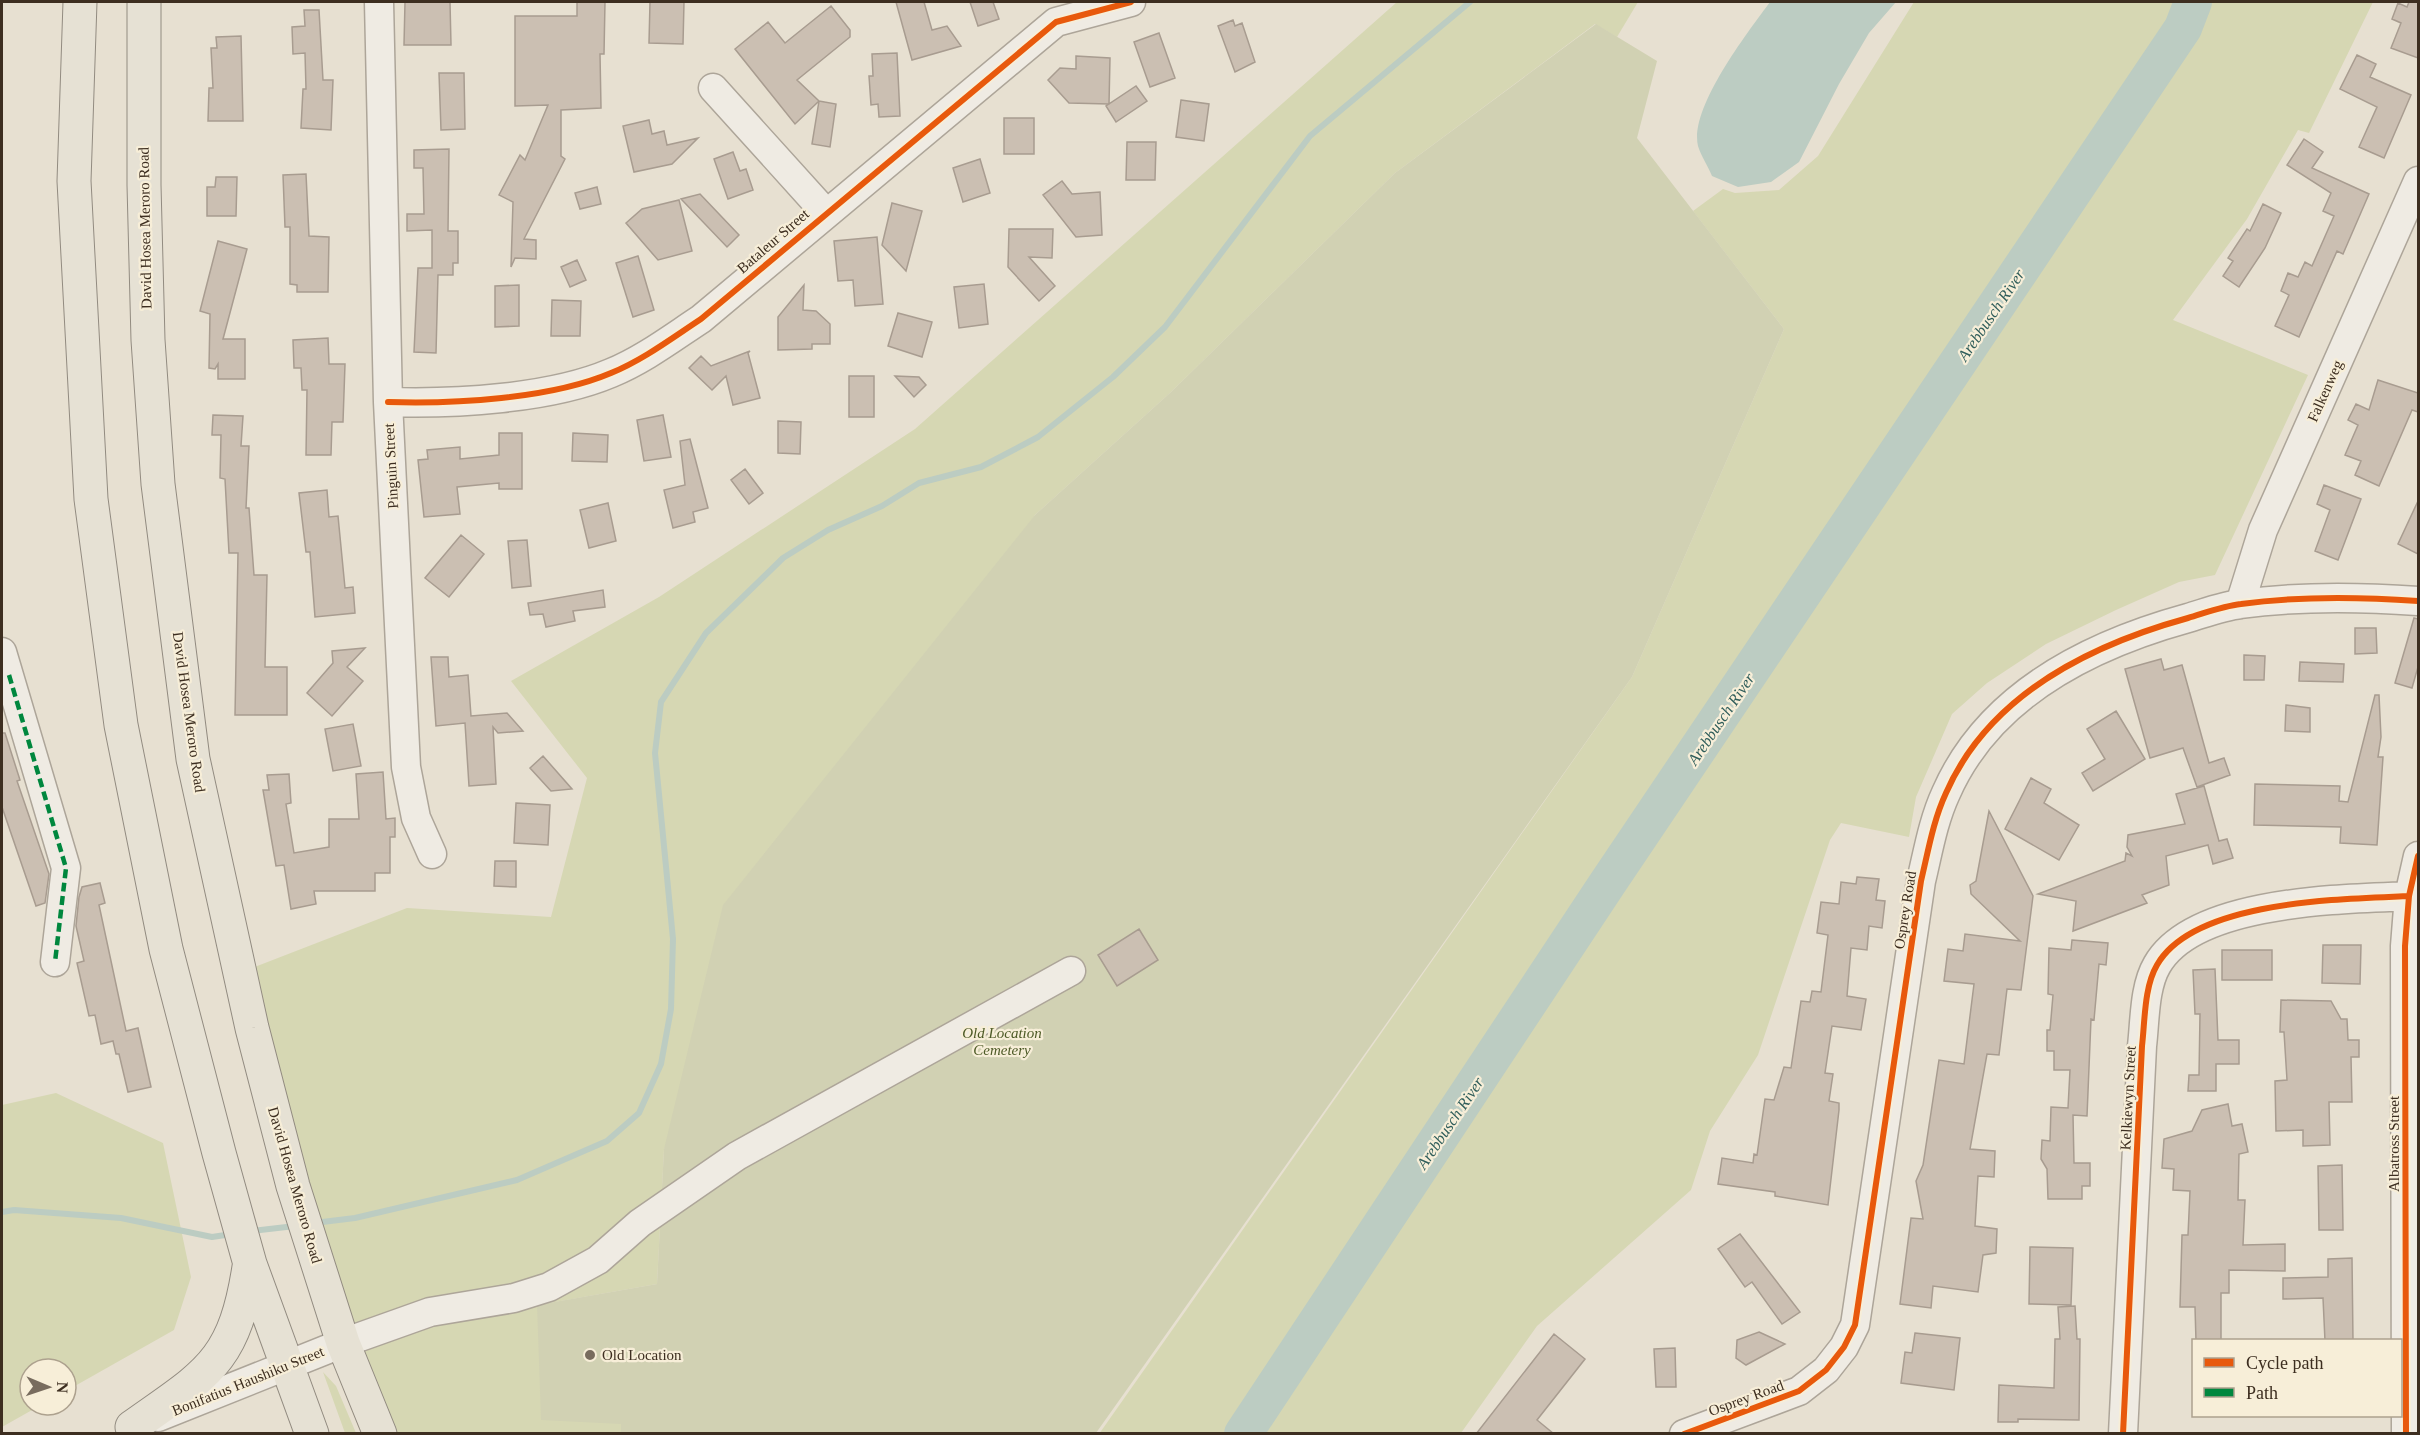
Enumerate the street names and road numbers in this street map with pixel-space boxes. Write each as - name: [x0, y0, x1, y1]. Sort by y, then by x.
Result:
- street label: David Hosea Meroro Road: [136, 146, 154, 309]
- street label: Bataleur Street: [734, 205, 813, 276]
- street label: Falkenweg: [2304, 357, 2346, 424]
- street label: Pinguin Street: [381, 422, 401, 509]
- street label: David Hosea Meroro Road: [170, 631, 208, 794]
- street label: Osprey Road: [1891, 869, 1919, 950]
- street label: Kelkiewyn Street: [2117, 1045, 2139, 1151]
- street label: Albatross Street: [2386, 1095, 2402, 1192]
- street label: David Hosea Meroro Road: [265, 1105, 325, 1266]
- street label: Bonifatius Haushiku Street: [170, 1343, 327, 1419]
- street label: Osprey Road: [1706, 1377, 1786, 1419]

